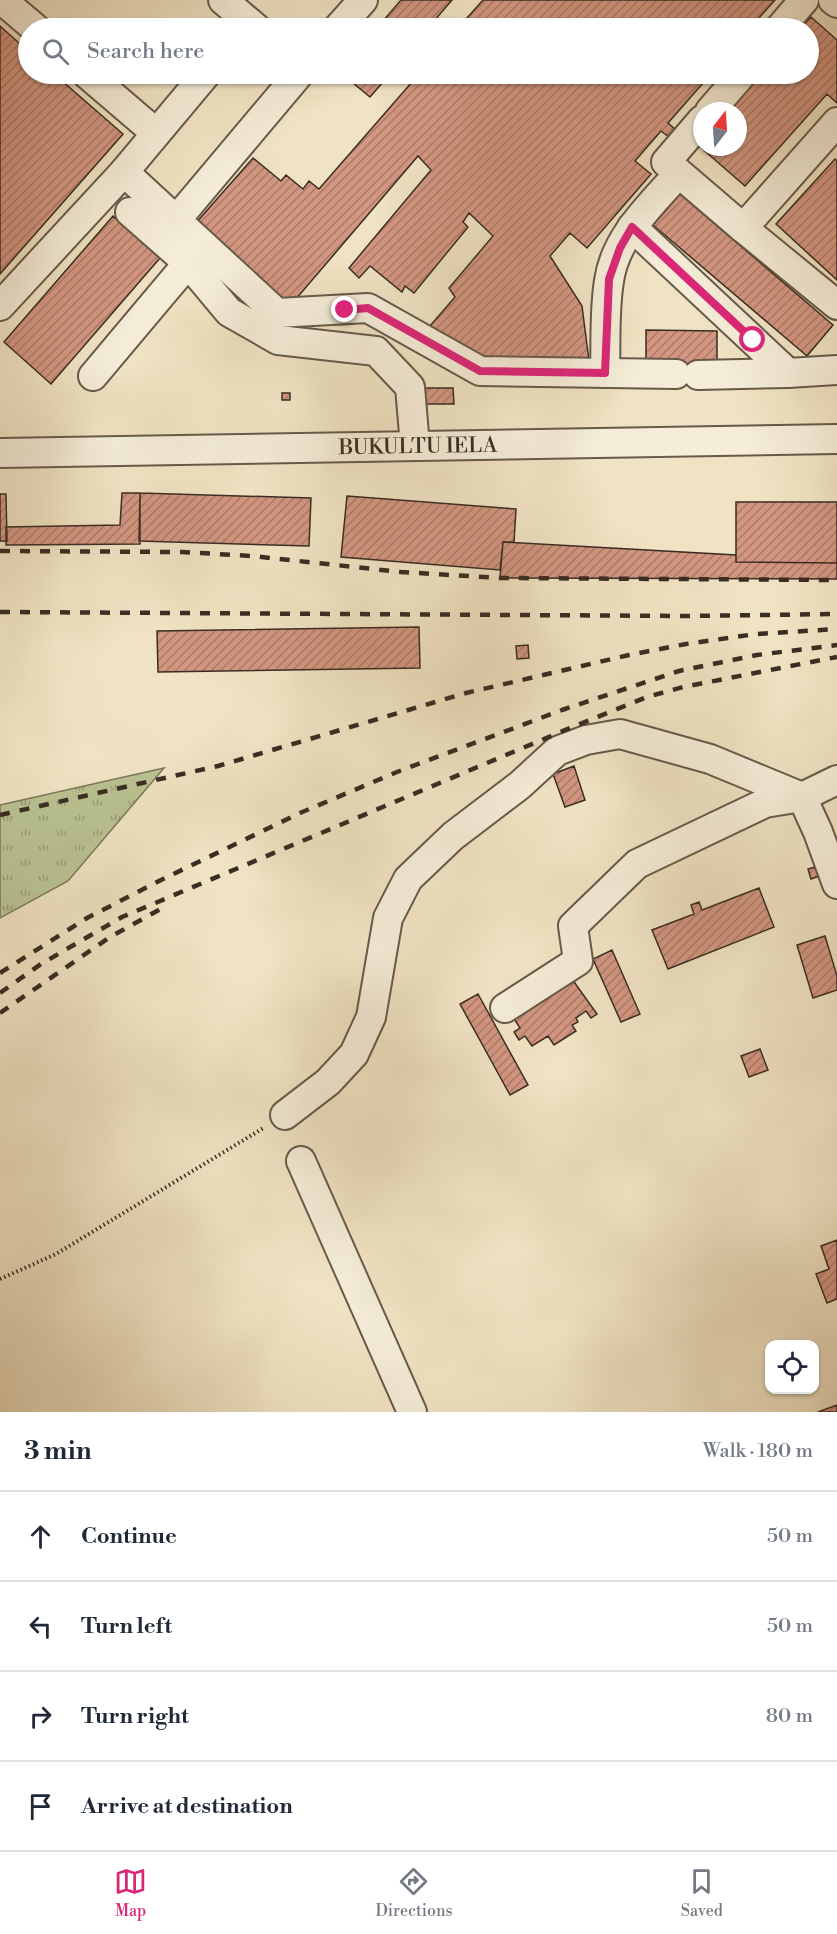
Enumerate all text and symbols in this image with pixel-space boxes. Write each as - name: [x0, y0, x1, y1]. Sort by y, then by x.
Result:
- search box: [18, 18, 819, 84]
- icon: search: [39, 35, 72, 68]
- text: Search here: [87, 38, 204, 65]
- north arrow: [693, 102, 747, 156]
- route end: [331, 296, 357, 322]
- route start: [739, 326, 765, 352]
- street label: BUKULTU IELA: [337, 433, 498, 461]
- map controls: [765, 1340, 819, 1394]
- button: locate: [765, 1340, 819, 1394]
- text: 3 min: [24, 1435, 92, 1467]
- text: Walk · 180 m: [703, 1439, 813, 1464]
- icon: ahead: [24, 1520, 57, 1553]
- text: Continue: [81, 1523, 177, 1550]
- text: 50 m: [767, 1524, 813, 1549]
- icon: left: [24, 1610, 57, 1643]
- text: Turn left: [81, 1613, 172, 1640]
- text: 50 m: [767, 1614, 813, 1639]
- icon: right: [24, 1700, 57, 1733]
- text: Turn right: [81, 1703, 189, 1730]
- text: 80 m: [766, 1704, 813, 1729]
- icon: arrive: [24, 1790, 57, 1823]
- text: Arrive at destination: [81, 1793, 293, 1820]
- tab: Map: [114, 1865, 147, 1921]
- tab: Directions: [375, 1865, 453, 1921]
- tab: Saved: [681, 1865, 723, 1921]

